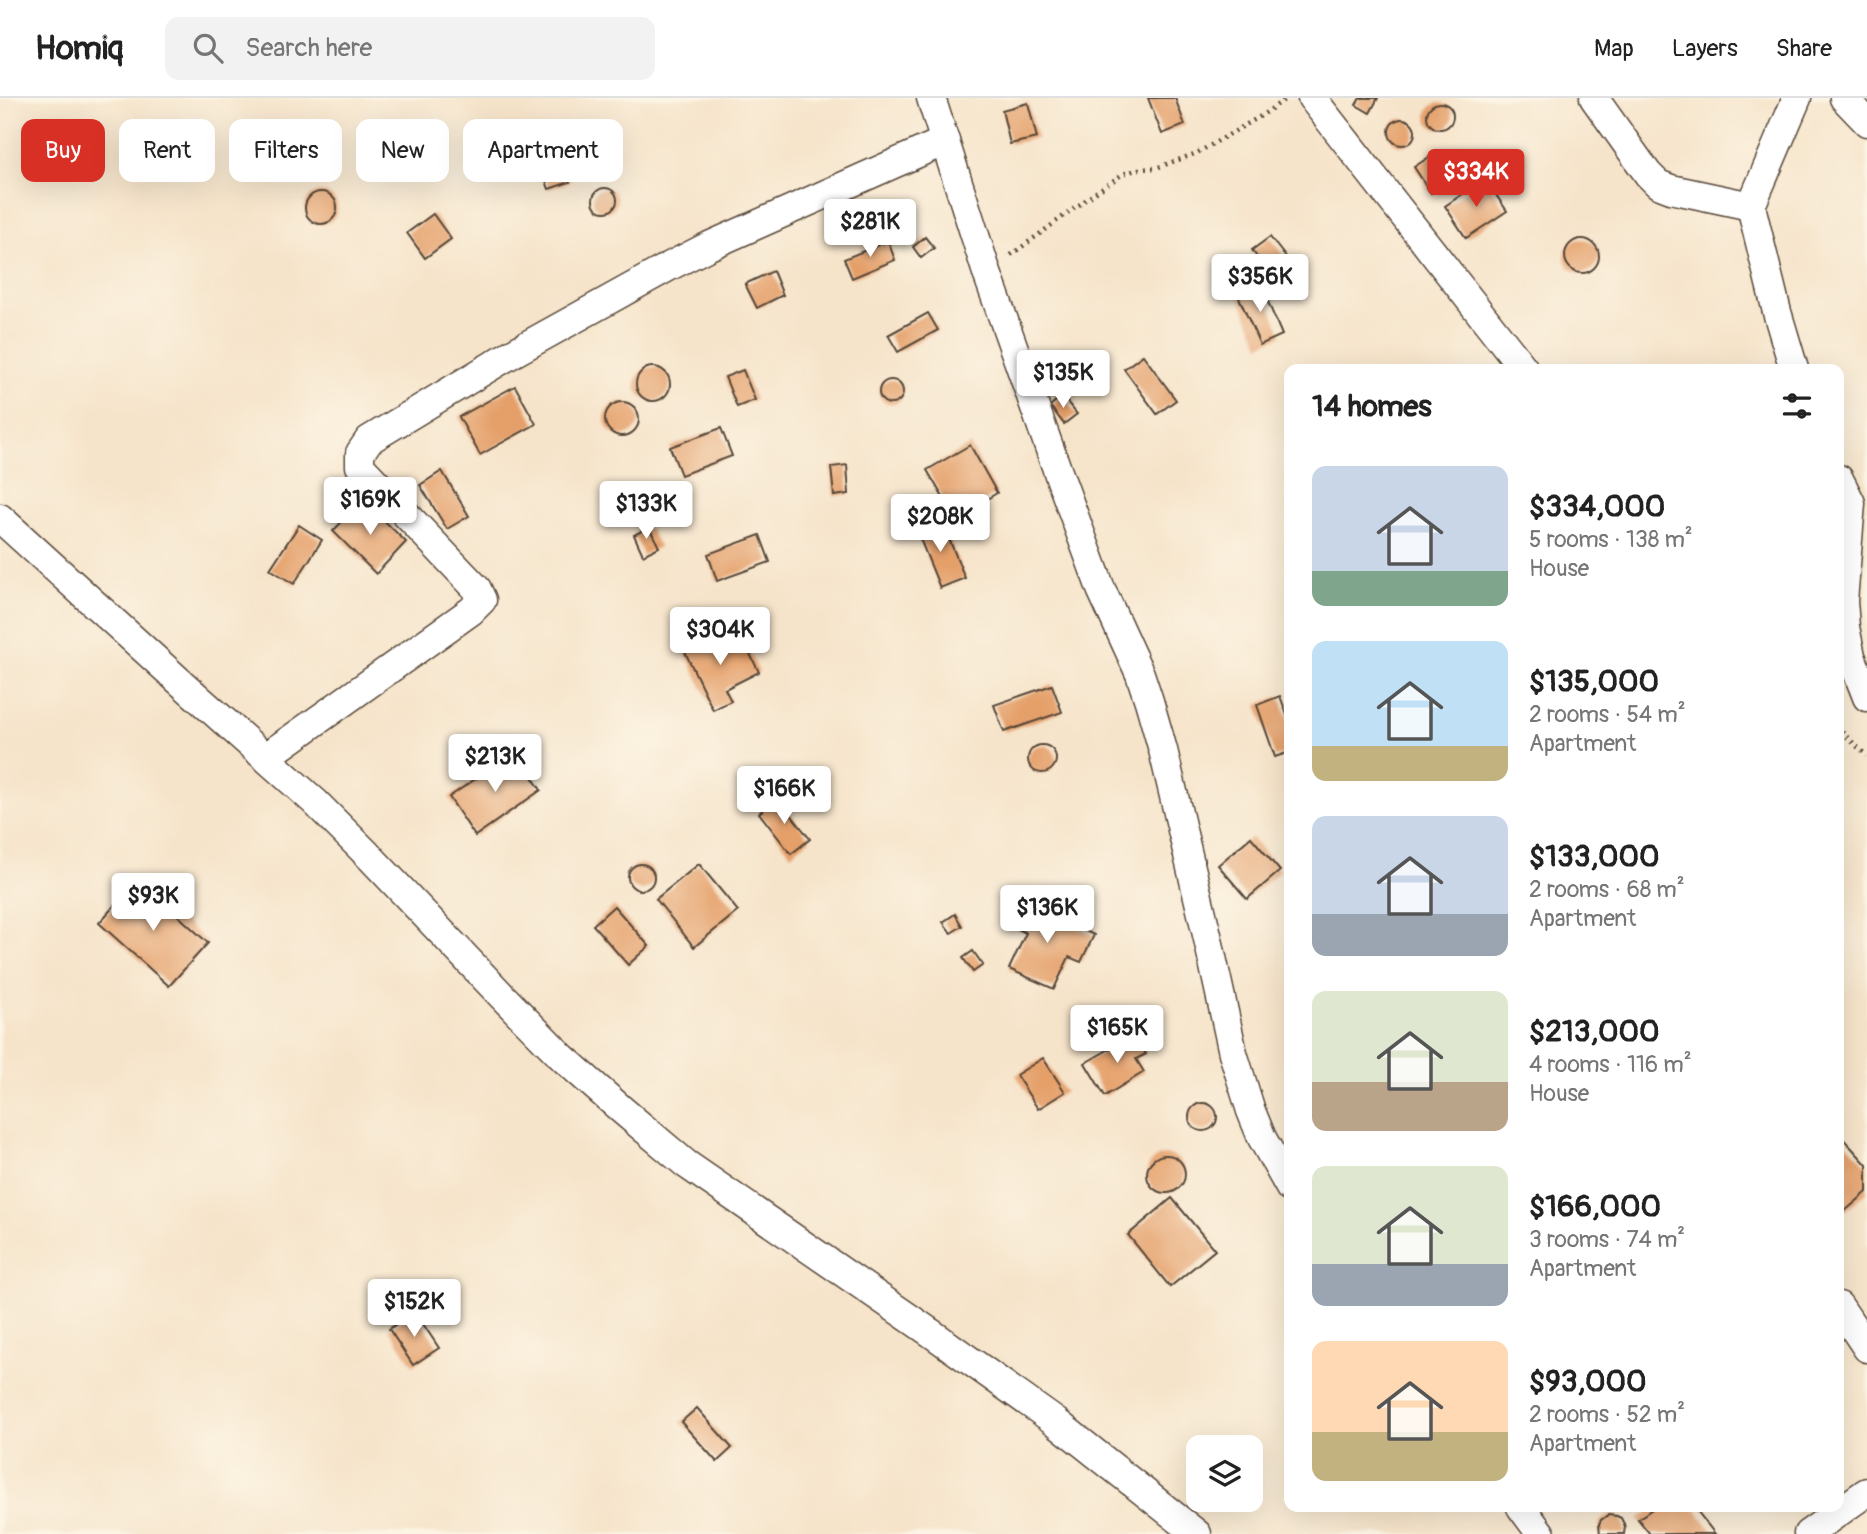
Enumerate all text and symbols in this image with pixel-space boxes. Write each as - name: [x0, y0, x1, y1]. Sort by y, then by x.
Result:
- search box: [165, 17, 655, 80]
- text: Homiq: [35, 28, 123, 69]
- icon: search: [189, 29, 227, 67]
- text: Search here: [245, 32, 372, 64]
- text: Map: [1594, 34, 1634, 63]
- text: Layers: [1672, 34, 1738, 63]
- text: Share: [1776, 34, 1832, 63]
- chip: Buy: [21, 119, 105, 182]
- chip: Rent: [119, 119, 215, 182]
- chip: Filters: [229, 119, 342, 182]
- chip: New: [356, 119, 449, 182]
- chip: Apartment: [463, 119, 623, 182]
- pin: $334K: [1427, 150, 1525, 209]
- text: $334K: [1443, 157, 1509, 186]
- pin: $281K: [821, 200, 919, 259]
- text: $281K: [840, 207, 900, 236]
- pin: $356K: [1211, 254, 1309, 314]
- text: $356K: [1227, 262, 1293, 291]
- pin: $135K: [1014, 350, 1112, 410]
- text: $135K: [1033, 358, 1093, 387]
- icon: filters: [1778, 387, 1816, 425]
- text: 14 homes: [1312, 388, 1432, 425]
- pin: $169K: [321, 478, 419, 537]
- pin: $133K: [597, 482, 695, 541]
- text: $169K: [340, 485, 400, 514]
- text: $334,000: [1529, 488, 1665, 525]
- text: $133K: [616, 489, 677, 518]
- pin: $208K: [891, 494, 989, 554]
- icon: home: [1368, 494, 1452, 578]
- text: $208K: [907, 502, 973, 531]
- text: 5 rooms · 138 m²: [1529, 525, 1693, 554]
- text: House: [1529, 554, 1589, 583]
- pin: $304K: [671, 608, 769, 667]
- text: $304K: [686, 615, 754, 644]
- text: $135,000: [1529, 663, 1659, 700]
- icon: home: [1368, 669, 1452, 753]
- text: 2 rooms · 54 m²: [1529, 700, 1686, 729]
- text: Apartment: [1529, 729, 1636, 758]
- pin: $213K: [446, 734, 544, 794]
- text: $213K: [464, 742, 526, 771]
- pin: $166K: [735, 766, 833, 826]
- text: $166K: [753, 774, 815, 803]
- text: $133,000: [1529, 838, 1660, 875]
- icon: home: [1368, 844, 1452, 928]
- pin: $93K: [112, 874, 194, 933]
- text: 2 rooms · 68 m²: [1529, 875, 1685, 904]
- text: $93K: [127, 881, 179, 910]
- pin: $136K: [998, 886, 1096, 945]
- text: $136K: [1016, 893, 1078, 922]
- text: Apartment: [1529, 904, 1636, 933]
- pin: $165K: [1068, 1006, 1166, 1065]
- text: $165K: [1086, 1013, 1148, 1042]
- text: $213,000: [1529, 1013, 1660, 1050]
- icon: home: [1368, 1019, 1452, 1103]
- text: 4 rooms · 116 m²: [1529, 1050, 1692, 1079]
- text: House: [1529, 1079, 1589, 1108]
- text: $166,000: [1529, 1188, 1661, 1225]
- icon: home: [1368, 1194, 1452, 1278]
- text: 3 rooms · 74 m²: [1529, 1225, 1685, 1254]
- text: Apartment: [1529, 1254, 1636, 1283]
- pin: $152K: [365, 1280, 463, 1339]
- text: $152K: [384, 1287, 444, 1316]
- text: $93,000: [1529, 1363, 1647, 1400]
- icon: home: [1368, 1369, 1452, 1453]
- text: 2 rooms · 52 m²: [1529, 1400, 1685, 1429]
- text: Apartment: [1529, 1429, 1636, 1458]
- map controls: [1186, 1435, 1263, 1512]
- button: layers: [1186, 1435, 1263, 1512]

